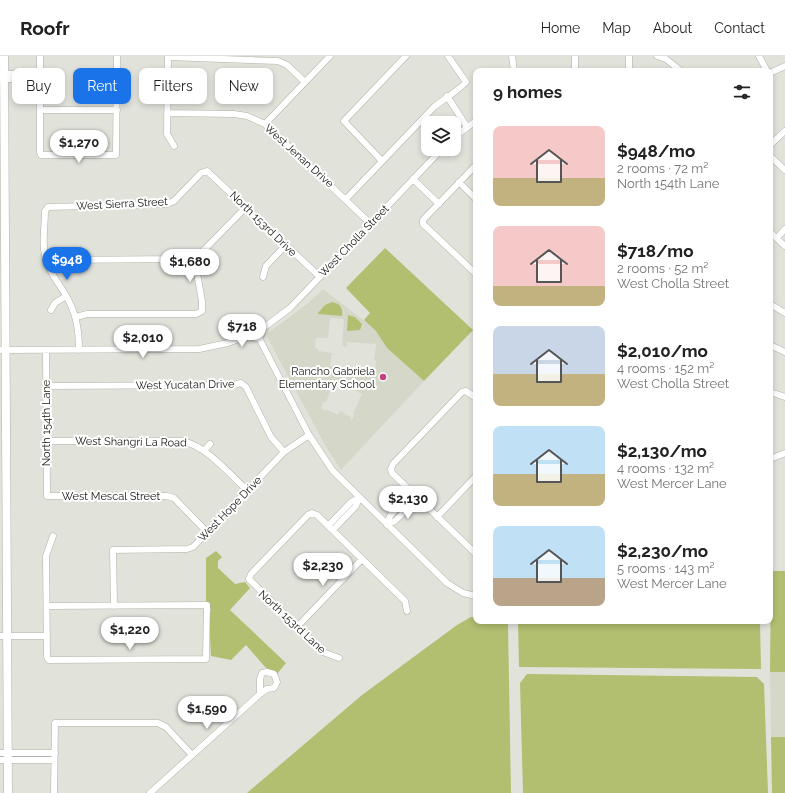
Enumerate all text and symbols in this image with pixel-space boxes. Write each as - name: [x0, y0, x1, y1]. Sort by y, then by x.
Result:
- text: Roofr: [20, 17, 70, 39]
- text: Home: [541, 20, 580, 36]
- text: Map: [602, 20, 631, 36]
- text: About: [653, 20, 692, 36]
- text: Contact: [714, 20, 765, 36]
- chip: Buy: [12, 68, 65, 104]
- chip: Rent: [73, 68, 131, 104]
- chip: Filters: [139, 68, 207, 104]
- chip: New: [215, 68, 273, 104]
- icon: filters: [731, 81, 753, 103]
- text: 9 homes: [493, 82, 562, 102]
- map controls: [421, 116, 461, 156]
- button: layers: [421, 116, 461, 156]
- street label: West Jenan Drive: [262, 122, 337, 191]
- pin: $1,270: [46, 130, 112, 164]
- text: $1,270: [59, 135, 99, 150]
- text: $948/mo: [617, 141, 695, 161]
- icon: home: [525, 142, 573, 190]
- text: 2 rooms · 72 m²: [617, 161, 708, 176]
- text: North 154th Lane: [617, 176, 719, 191]
- street label: North 153rd Drive: [227, 189, 300, 260]
- street label: West Sierra Street: [76, 195, 168, 213]
- street label: West Cholla Street: [316, 202, 392, 280]
- text: $718/mo: [617, 241, 693, 261]
- icon: home: [525, 242, 573, 290]
- pin: $948: [43, 247, 91, 281]
- pin: $1,680: [157, 249, 223, 283]
- text: $948: [51, 252, 83, 267]
- text: $1,680: [169, 254, 211, 269]
- text: 2 rooms · 52 m²: [617, 261, 708, 276]
- text: West Cholla Street: [617, 276, 729, 291]
- pin: $718: [218, 314, 266, 348]
- text: $718: [227, 319, 257, 334]
- pin: $2,010: [110, 325, 176, 359]
- text: $2,010: [123, 330, 163, 345]
- text: $2,010/mo: [617, 341, 708, 361]
- icon: home: [525, 342, 573, 390]
- text: 4 rooms · 152 m²: [617, 361, 714, 376]
- place label: Rancho Gabriela Elementary School: [279, 365, 375, 391]
- marker: Rancho Gabriela Elementary School: [378, 372, 388, 382]
- text: West Cholla Street: [617, 376, 729, 391]
- street label: West Yucatan Drive: [135, 378, 235, 392]
- street label: North 154th Lane: [40, 379, 53, 466]
- street label: West Shangri La Road: [75, 435, 187, 449]
- text: $2,130/mo: [617, 441, 707, 461]
- icon: home: [525, 442, 573, 490]
- text: 4 rooms · 132 m²: [617, 461, 714, 476]
- street label: West Hope Drive: [195, 473, 265, 544]
- text: West Mercer Lane: [617, 476, 727, 491]
- pin: $2,130: [375, 486, 441, 520]
- street label: West Mescal Street: [62, 490, 160, 503]
- text: $2,130: [388, 491, 428, 506]
- text: $2,230/mo: [617, 541, 708, 561]
- icon: home: [525, 542, 573, 590]
- pin: $2,230: [290, 553, 356, 587]
- text: $2,230: [302, 558, 344, 573]
- text: 5 rooms · 143 m²: [617, 561, 714, 576]
- text: West Mercer Lane: [617, 576, 727, 591]
- street label: North 153rd Lane: [256, 588, 329, 657]
- pin: $1,220: [97, 617, 163, 651]
- text: $1,220: [110, 622, 150, 637]
- pin: $1,590: [174, 696, 240, 730]
- text: $1,590: [187, 701, 227, 716]

